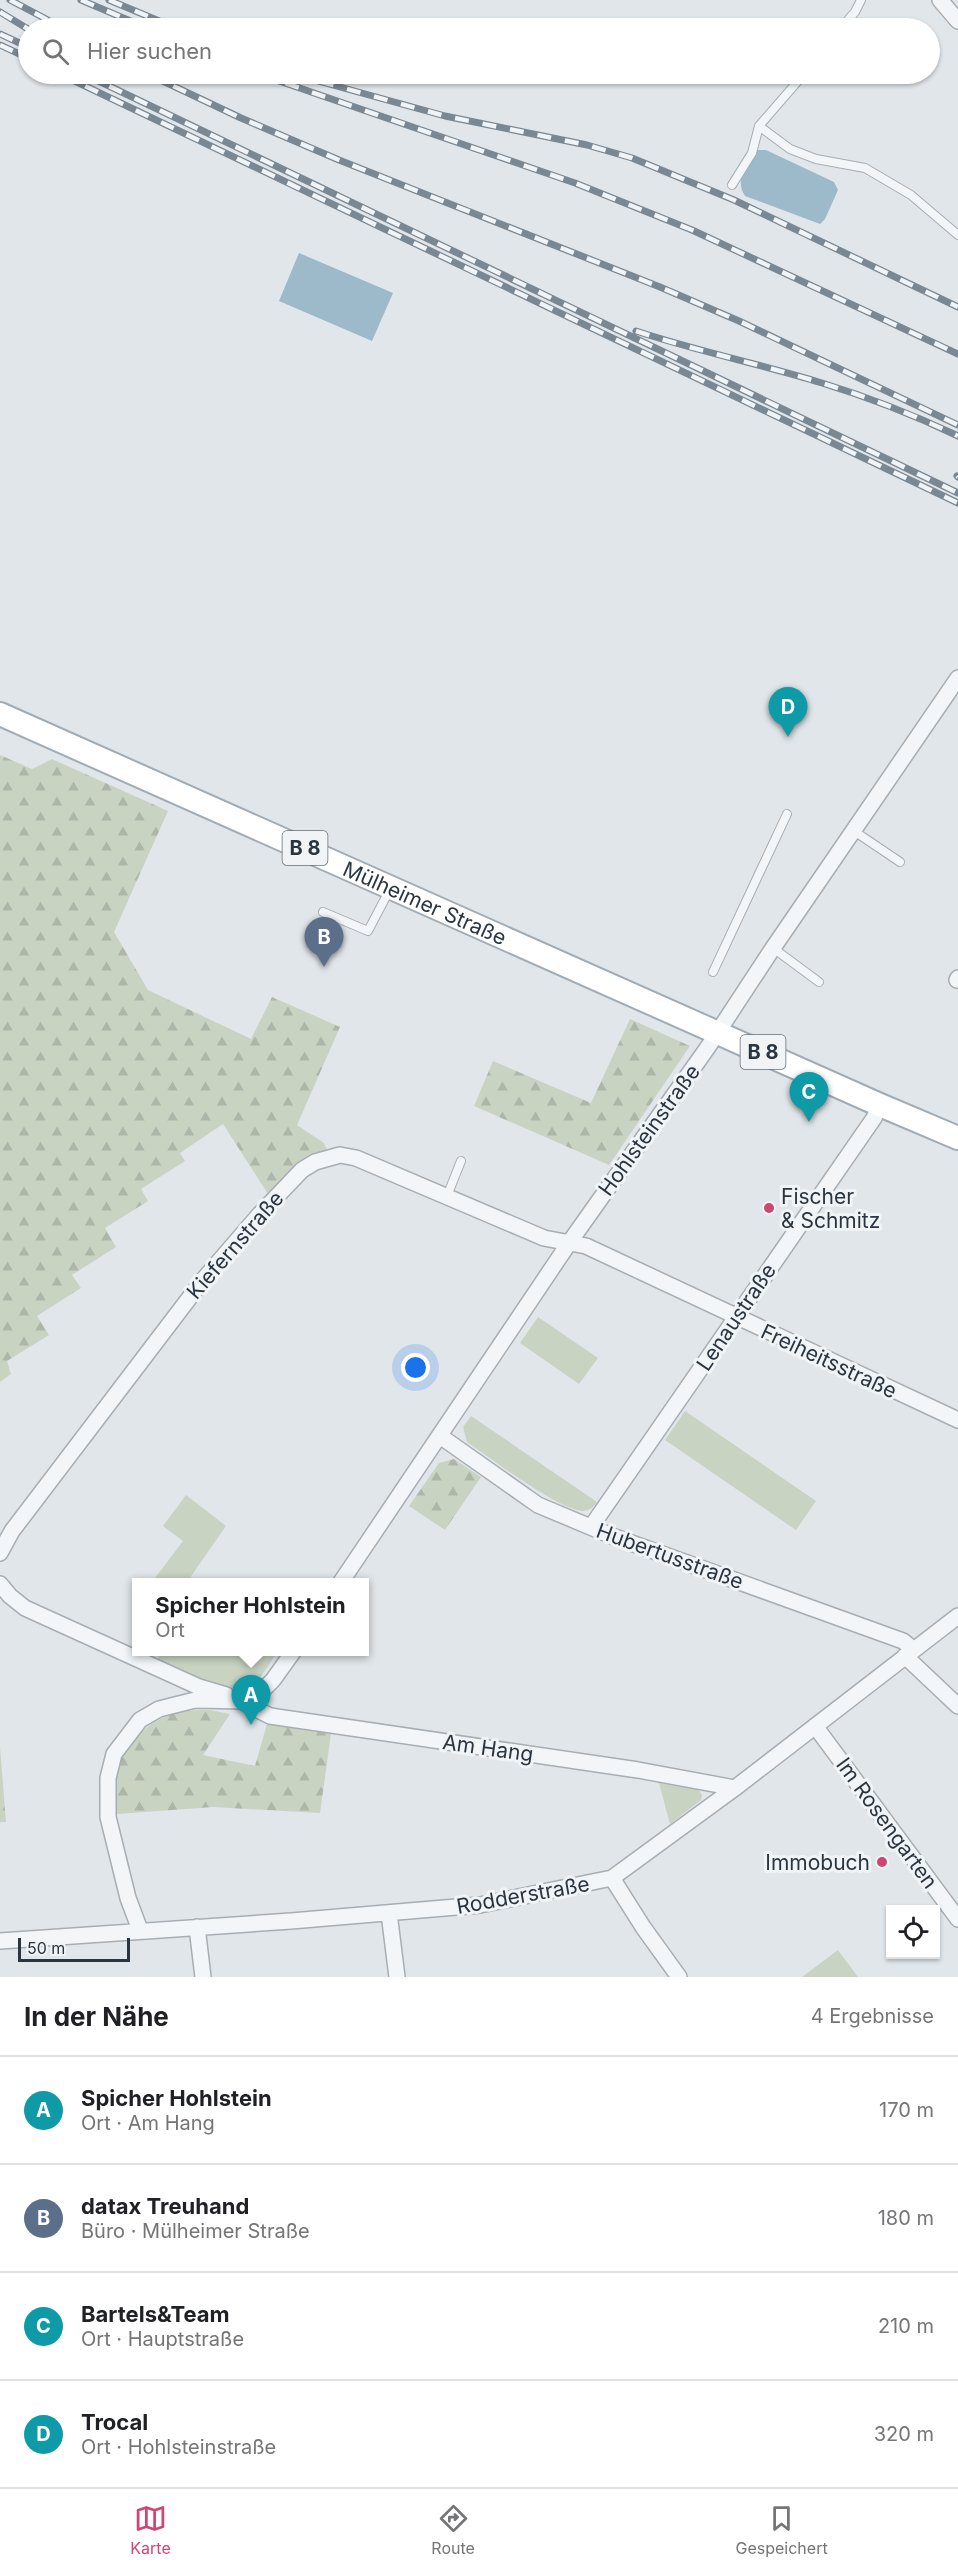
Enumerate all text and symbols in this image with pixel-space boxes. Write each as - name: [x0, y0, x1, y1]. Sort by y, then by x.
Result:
- search box: [18, 18, 940, 84]
- icon: search: [39, 35, 72, 68]
- text: Hier suchen: [87, 38, 212, 64]
- pin: D: [768, 688, 808, 737]
- road number: B 8: [282, 831, 328, 865]
- street label: Mülheimer Straße: [339, 856, 510, 950]
- pin: B: [304, 918, 344, 967]
- road number: B 8: [740, 1035, 786, 1069]
- street label: Hohlsteinstraße: [593, 1060, 705, 1200]
- pin: C: [790, 1072, 828, 1122]
- place label: Fischer & Schmitz: [781, 1184, 880, 1233]
- street label: Kiefernstraße: [181, 1186, 289, 1304]
- marker: Fischer & Schmitz: [762, 1201, 776, 1215]
- street label: Lenaustraße: [691, 1259, 781, 1375]
- street label: Freiheitsstraße: [757, 1319, 901, 1403]
- your location: [401, 1353, 430, 1382]
- street label: Hubertusstraße: [593, 1518, 747, 1594]
- popup: [132, 1578, 369, 1656]
- text: Spicher Hohlstein: [155, 1592, 346, 1618]
- text: Ort: [155, 1618, 185, 1642]
- pin: A: [232, 1676, 270, 1725]
- street label: Am Hang: [441, 1729, 535, 1767]
- street label: Im Rosengarten: [831, 1753, 943, 1893]
- place label: Immobuch: [765, 1850, 870, 1875]
- marker: Immobuch: [875, 1855, 889, 1869]
- street label: Rodderstraße: [455, 1871, 591, 1919]
- map controls: [886, 1905, 940, 1959]
- button: locate: [886, 1905, 940, 1959]
- scale bar: [18, 1935, 130, 1962]
- text: 50 m: [27, 1938, 65, 1958]
- text: In der Nähe: [24, 2001, 169, 2032]
- text: 4 Ergebnisse: [811, 2004, 934, 2028]
- text: Spicher Hohlstein: [81, 2085, 272, 2111]
- text: A: [36, 2098, 51, 2122]
- text: 170 m: [879, 2098, 934, 2122]
- text: Ort · Am Hang: [81, 2111, 215, 2135]
- text: datax Treuhand: [81, 2193, 249, 2219]
- text: B: [37, 2206, 50, 2230]
- text: 180 m: [878, 2206, 934, 2230]
- text: Büro · Mülheimer Straße: [81, 2219, 310, 2243]
- text: Bartels&Team: [81, 2301, 230, 2327]
- text: C: [36, 2314, 51, 2338]
- text: 210 m: [878, 2314, 934, 2338]
- text: Ort · Hauptstraße: [81, 2327, 244, 2351]
- text: Trocal: [81, 2409, 148, 2435]
- text: D: [36, 2422, 51, 2446]
- text: 320 m: [874, 2422, 934, 2446]
- text: Ort · Hohlsteinstraße: [81, 2435, 276, 2459]
- tab: Karte: [130, 2502, 171, 2558]
- tab: Route: [431, 2502, 475, 2558]
- tab: Gespeichert: [736, 2502, 828, 2558]

